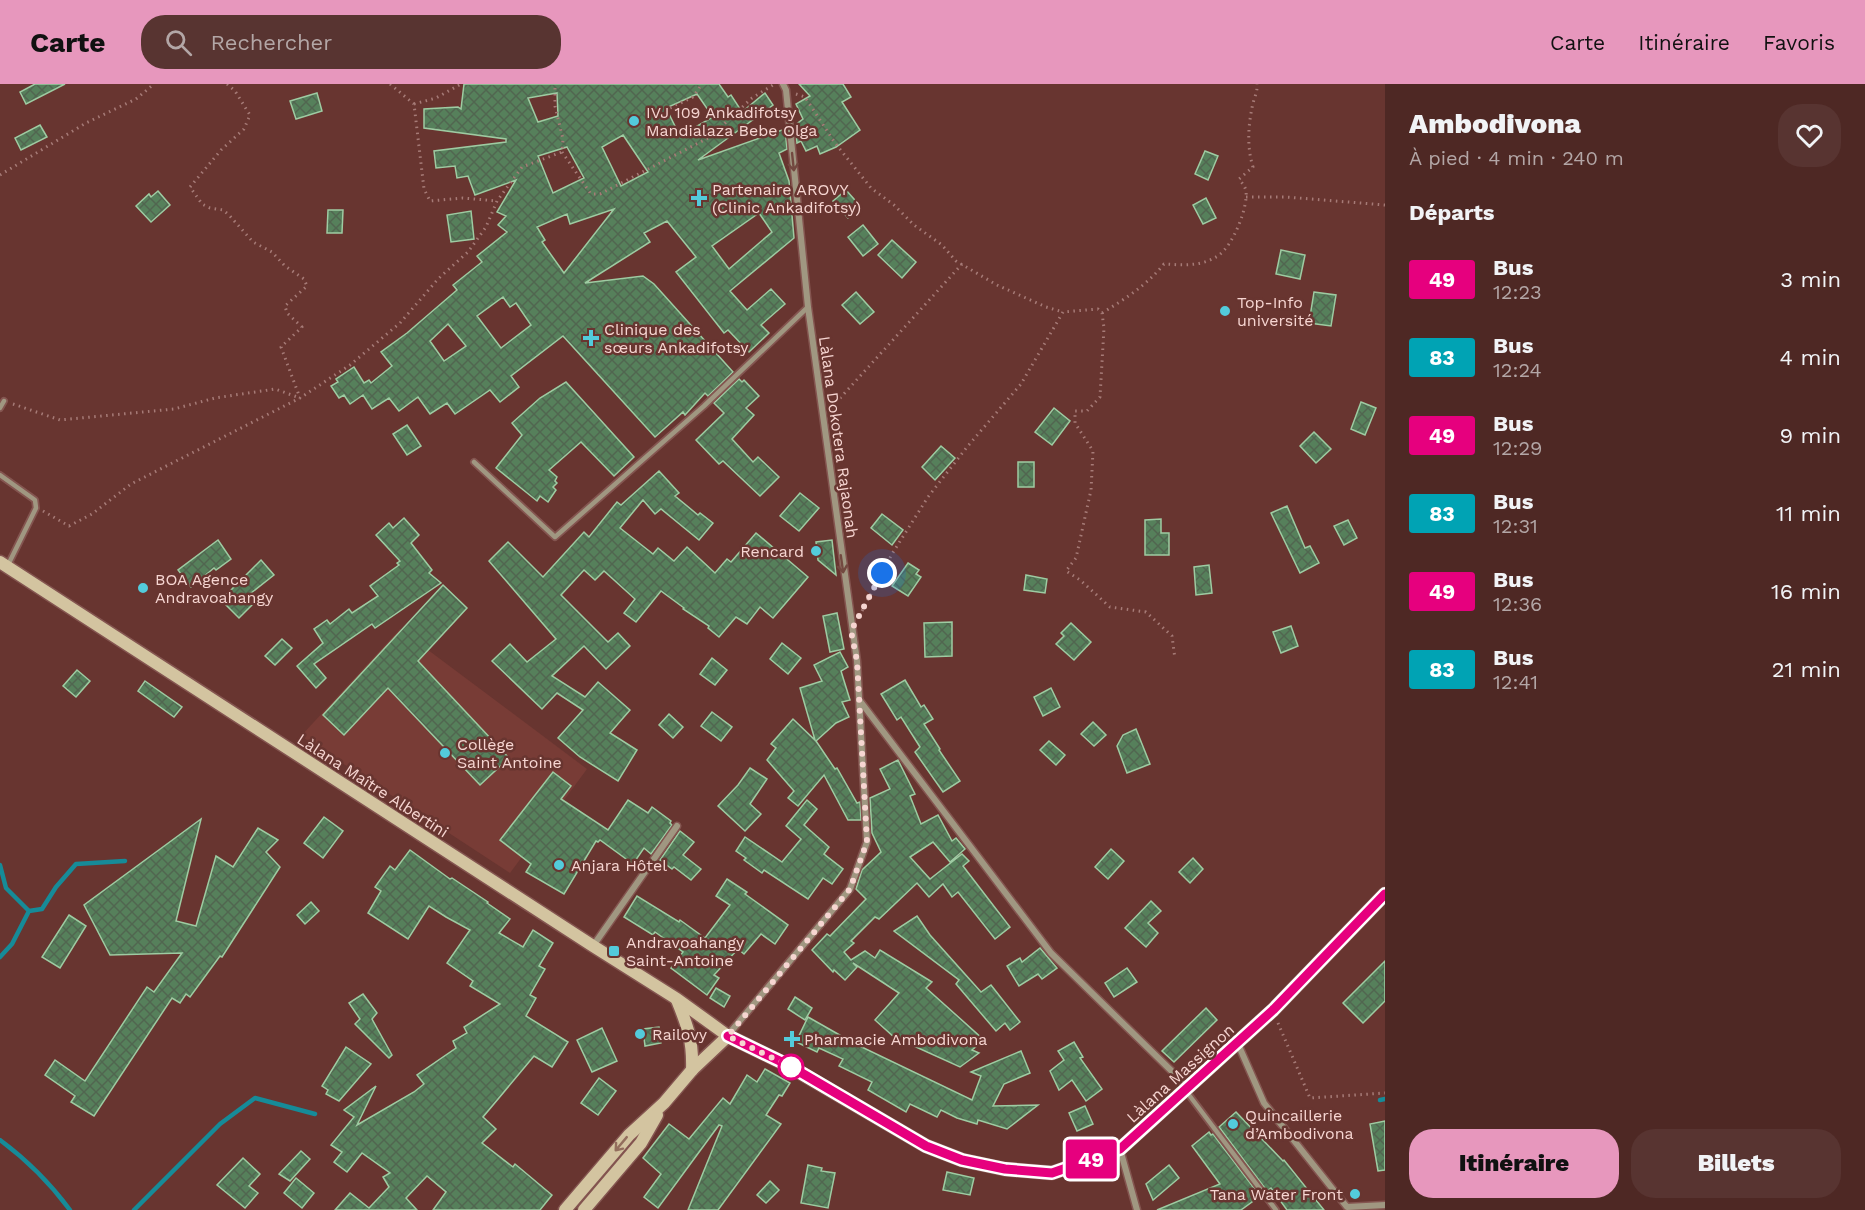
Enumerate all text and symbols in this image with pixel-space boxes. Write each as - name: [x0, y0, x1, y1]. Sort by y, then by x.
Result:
- search box: [141, 15, 561, 69]
- text: Carte: [30, 26, 105, 59]
- icon: search: [162, 26, 195, 59]
- text: Rechercher: [210, 30, 332, 55]
- text: Carte: [1550, 30, 1605, 55]
- text: Itinéraire: [1638, 30, 1730, 55]
- text: Favoris: [1763, 30, 1835, 55]
- place label: IVJ 109 Ankadifotsy Mandialaza Bebe Olga: [646, 103, 817, 140]
- button: heart: [1778, 104, 1841, 167]
- text: Ambodivona: [1409, 107, 1581, 140]
- marker: IVJ 109 Ankadifotsy Mandialaza Bebe Olga: [627, 114, 641, 128]
- text: À pied · 4 min · 240 m: [1409, 146, 1624, 170]
- one-way arrow: [788, 152, 799, 172]
- place label: Partenaire AROVY (Clinic Ankadifotsy): [712, 180, 861, 217]
- marker: Partenaire AROVY (Clinic Ankadifotsy): [690, 189, 708, 207]
- text: Départs: [1409, 200, 1495, 225]
- text: Bus: [1493, 255, 1533, 280]
- text: 49: [1429, 267, 1455, 292]
- text: 3 min: [1780, 267, 1841, 292]
- text: 12:23: [1493, 280, 1542, 304]
- place label: Top-Info université: [1237, 293, 1313, 330]
- marker: Top-Info université: [1218, 304, 1232, 318]
- place label: Clinique des sœurs Ankadifotsy: [604, 320, 749, 357]
- marker: Clinique des sœurs Ankadifotsy: [582, 329, 600, 347]
- text: Bus: [1493, 333, 1533, 358]
- street label: Làlana Dokotera Rajaonah: [815, 335, 862, 539]
- text: 83: [1429, 345, 1455, 370]
- text: 4 min: [1780, 345, 1841, 370]
- text: 12:24: [1493, 358, 1542, 382]
- text: Bus: [1493, 411, 1533, 436]
- text: 49: [1429, 423, 1455, 448]
- text: 9 min: [1779, 423, 1841, 448]
- text: 12:29: [1493, 436, 1542, 460]
- text: Bus: [1493, 489, 1533, 514]
- text: 83: [1429, 501, 1455, 526]
- text: 11 min: [1776, 501, 1841, 526]
- text: 12:31: [1493, 514, 1538, 538]
- place label: Rencard: [740, 542, 804, 561]
- marker: Rencard: [809, 544, 823, 558]
- one-way arrow: [837, 554, 848, 574]
- your location: [867, 558, 897, 588]
- text: Bus: [1493, 567, 1533, 592]
- place label: BOA Agence Andravoahangy: [155, 570, 274, 607]
- text: 49: [1429, 579, 1455, 604]
- text: 16 min: [1771, 579, 1841, 604]
- marker: BOA Agence Andravoahangy: [136, 581, 150, 595]
- text: 12:36: [1493, 592, 1542, 616]
- text: Bus: [1493, 645, 1533, 670]
- text: 83: [1429, 657, 1455, 682]
- text: 21 min: [1772, 657, 1841, 682]
- text: 12:41: [1493, 670, 1538, 694]
- street label: Làlana Maître Albertini: [294, 729, 452, 841]
- place label: Collège Saint Antoine: [457, 735, 562, 772]
- marker: Collège Saint Antoine: [438, 746, 452, 760]
- place label: Anjara Hôtel: [571, 856, 667, 875]
- marker: Anjara Hôtel: [552, 858, 566, 872]
- place label: Andravoahangy Saint-Antoine: [626, 933, 745, 970]
- marker: Andravoahangy Saint-Antoine: [607, 944, 621, 958]
- street label: Làlana Massignon: [1123, 1020, 1238, 1127]
- place label: Railovy: [652, 1025, 708, 1044]
- marker: Railovy: [633, 1027, 647, 1041]
- place label: Pharmacie Ambodivona: [804, 1030, 987, 1049]
- marker: Pharmacie Ambodivona: [785, 1032, 799, 1046]
- unlabelled marker: [778, 1054, 804, 1080]
- place label: Quincaillerie d’Ambodivona: [1245, 1106, 1354, 1143]
- marker: Quincaillerie d’Ambodivona: [1226, 1117, 1240, 1131]
- button: Itinéraire: [1409, 1129, 1619, 1198]
- button: Billets: [1631, 1129, 1841, 1198]
- one-way arrow: [615, 1136, 628, 1152]
- line badge: 49: [1064, 1140, 1118, 1178]
- text: 49: [1078, 1147, 1104, 1172]
- place label: Tana Water Front: [1210, 1185, 1343, 1204]
- marker: Tana Water Front: [1348, 1187, 1362, 1201]

